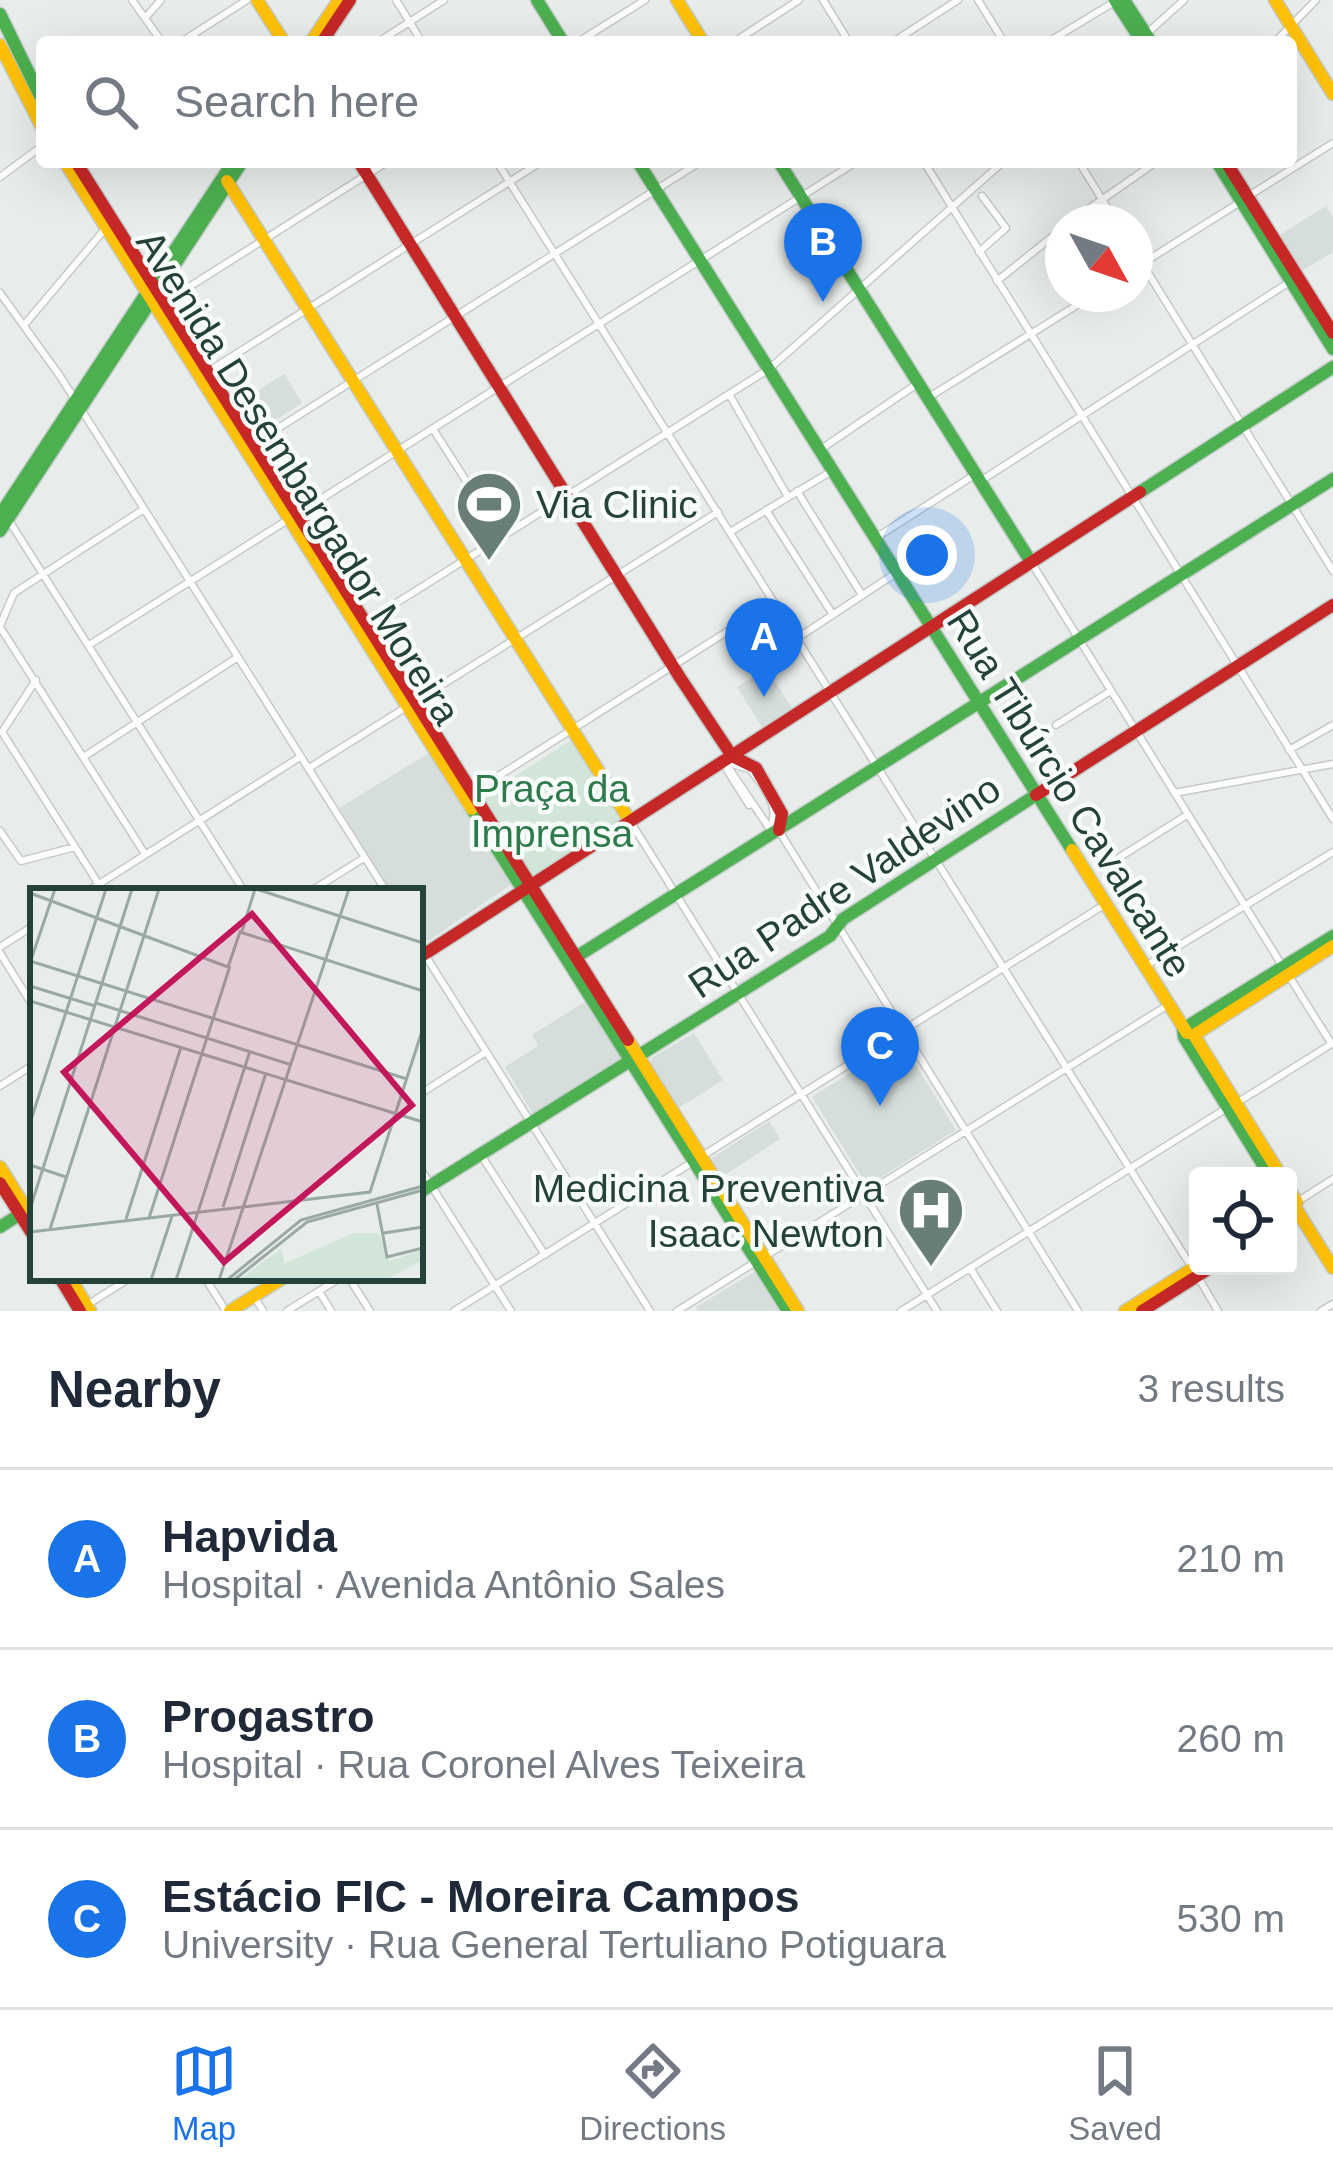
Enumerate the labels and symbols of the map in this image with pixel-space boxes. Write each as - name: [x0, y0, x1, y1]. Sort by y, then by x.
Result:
- pin: B: [784, 203, 862, 302]
- north arrow: [1045, 204, 1153, 312]
- street label: Avenida Desembargador Moreira: [128, 223, 469, 732]
- sports icon: Via Clinic: [454, 469, 524, 563]
- place label: Via Clinic: [536, 483, 698, 526]
- your location: [897, 525, 957, 585]
- pin: A: [725, 598, 803, 697]
- street label: Rua Tibúrcio Cavalcante: [939, 602, 1200, 985]
- street label: Rua Padre Valdevino: [681, 766, 1008, 1006]
- park label: Praça da Imprensa: [471, 767, 634, 855]
- inset map: [30, 888, 423, 1281]
- pin: C: [841, 1007, 919, 1106]
- place label: Medicina Preventiva Isaac Newton: [533, 1167, 884, 1255]
- hospital icon: Medicina Preventiva Isaac Newton: [896, 1175, 966, 1269]

